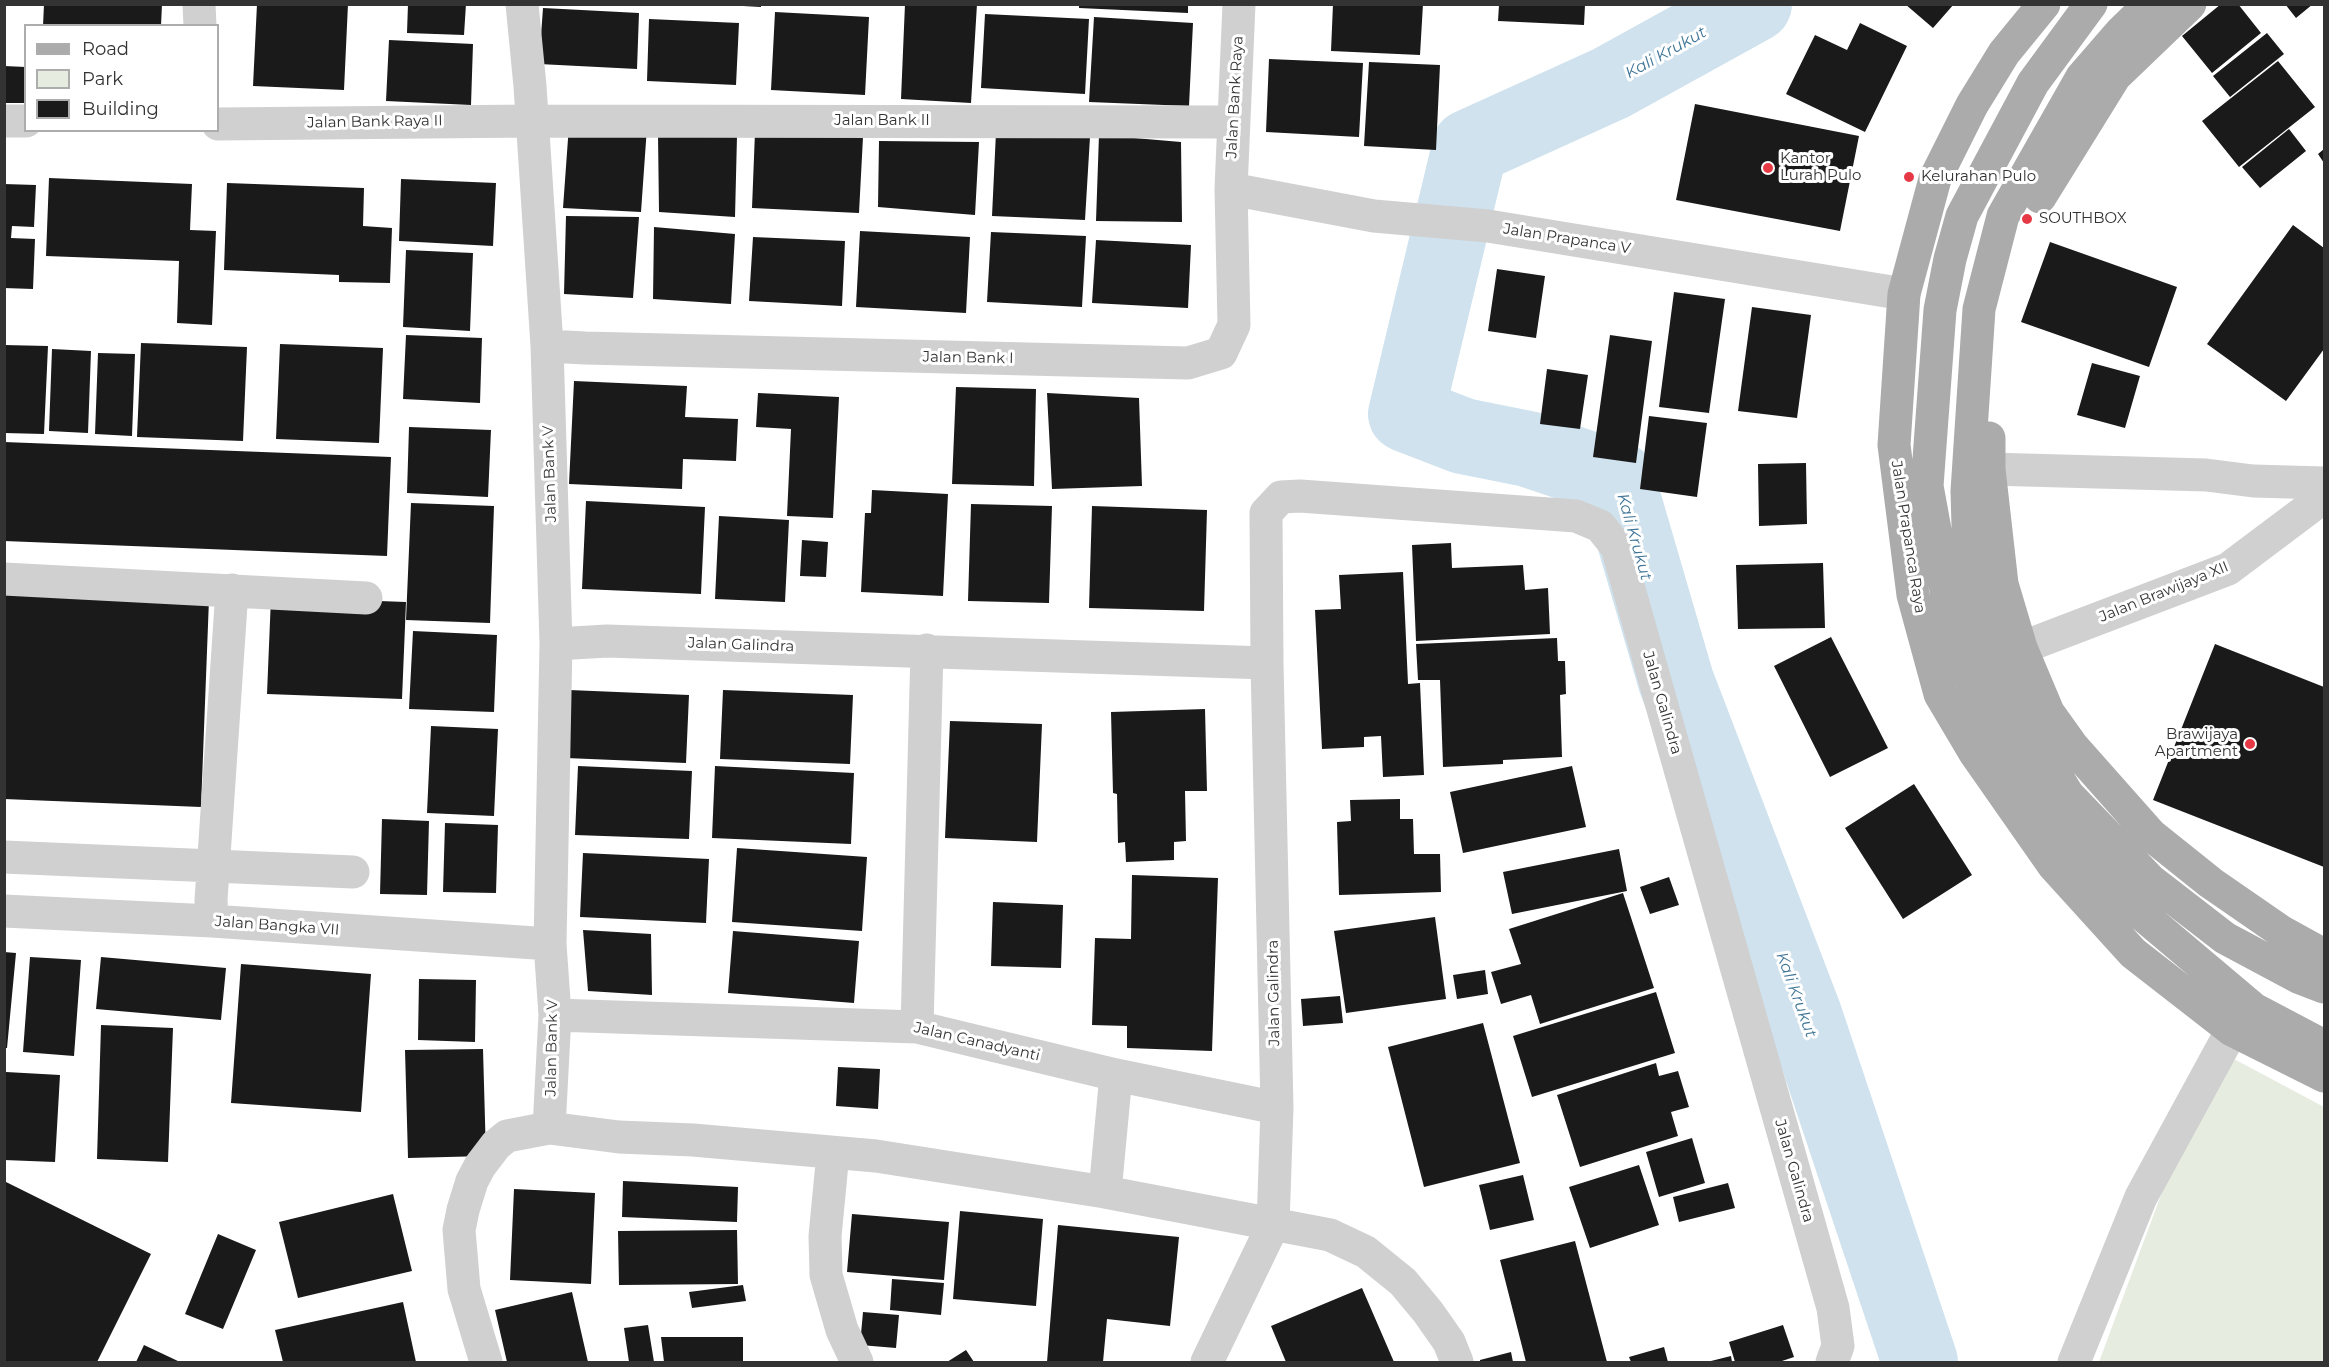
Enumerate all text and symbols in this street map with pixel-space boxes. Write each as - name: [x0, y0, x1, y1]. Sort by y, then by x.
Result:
- water label: Kali Krukut: [1622, 23, 1710, 83]
- legend: [24, 24, 219, 132]
- street label: Jalan Bank Raya: [1223, 35, 1247, 159]
- text: Road: [82, 38, 129, 60]
- text: Park: [82, 68, 123, 90]
- text: Building: [82, 98, 159, 120]
- street label: Jalan Bank Raya II: [307, 112, 443, 132]
- street label: Jalan Bank II: [834, 112, 930, 130]
- place label: Kantor Lurah Pulo: [1780, 150, 1861, 185]
- marker: Kantor Lurah Pulo: [1761, 161, 1775, 175]
- place label: Kelurahan Pulo: [1921, 168, 2036, 186]
- marker: Kelurahan Pulo: [1902, 170, 1916, 184]
- place label: SOUTHBOX: [2039, 210, 2127, 228]
- marker: SOUTHBOX: [2020, 212, 2034, 226]
- street label: Jalan Prapanca V: [1502, 220, 1632, 258]
- street label: Jalan Bank I: [922, 348, 1014, 368]
- street label: Jalan Bank V: [539, 425, 561, 523]
- street label: Jalan Prapanca Raya: [1887, 459, 1929, 615]
- water label: Kali Krukut: [1612, 491, 1656, 583]
- street label: Jalan Brawijaya XII: [2097, 558, 2231, 626]
- street label: Jalan Galindra: [688, 634, 794, 656]
- street label: Jalan Galindra: [1639, 649, 1685, 757]
- place label: Brawijaya Apartment: [2155, 726, 2238, 761]
- marker: Brawijaya Apartment: [2243, 737, 2257, 751]
- street label: Jalan Bangka VII: [214, 913, 340, 939]
- street label: Jalan Galindra: [1264, 940, 1284, 1046]
- water label: Kali Krukut: [1772, 950, 1820, 1040]
- street label: Jalan Bank V: [542, 999, 562, 1097]
- street label: Jalan Canadyanti: [912, 1019, 1042, 1065]
- street label: Jalan Galindra: [1771, 1117, 1817, 1225]

